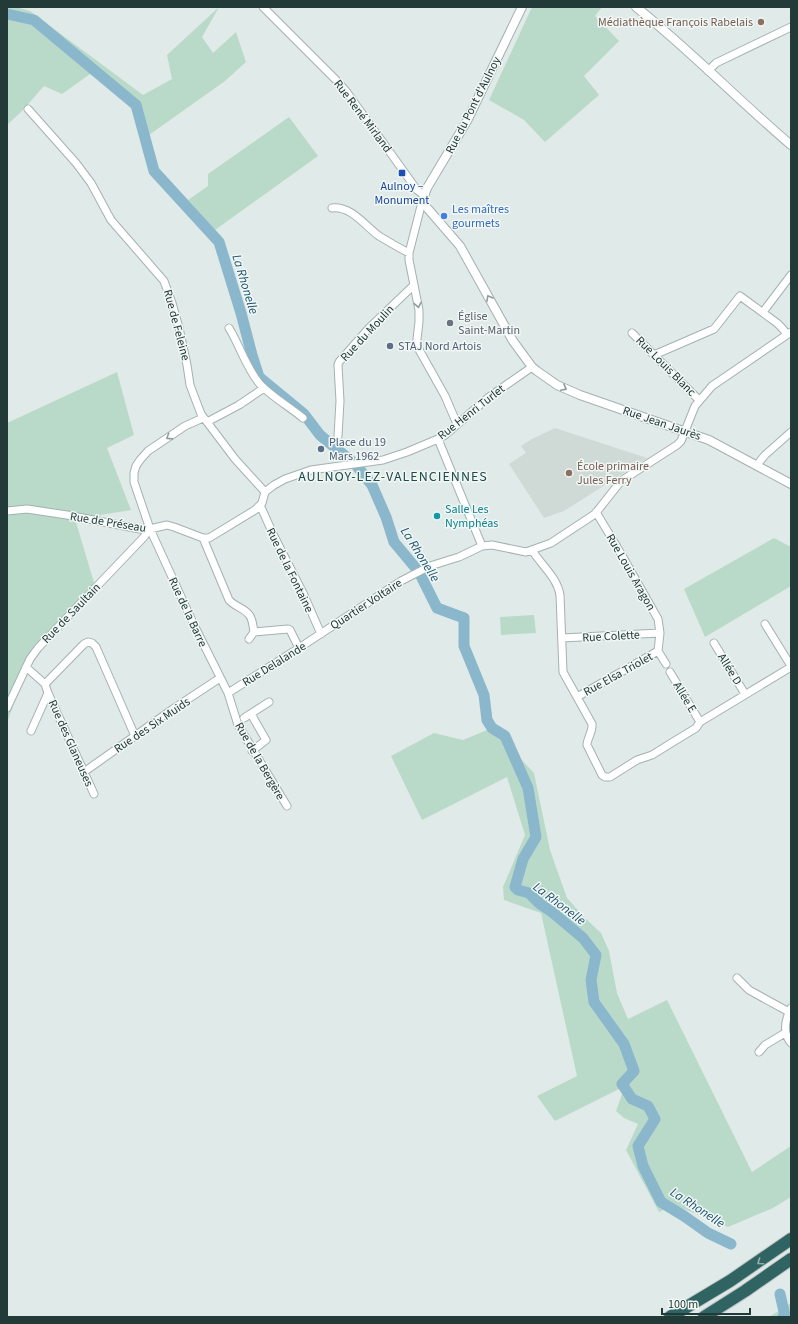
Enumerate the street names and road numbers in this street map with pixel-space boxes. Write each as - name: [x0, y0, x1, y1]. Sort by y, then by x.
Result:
- street label: Rue du Pont d'Aulnoy: [442, 53, 505, 157]
- street label: Rue René Mirland: [329, 76, 396, 156]
- street label: Rue de Feleine: [159, 288, 194, 363]
- street label: Rue du Moulin: [337, 301, 398, 365]
- street label: Rue Louis Blanc: [632, 332, 700, 401]
- street label: Rue Henri Turlet: [434, 381, 508, 444]
- street label: Rue Jean Jaurès: [620, 402, 703, 445]
- street label: Rue de Préseau: [69, 508, 147, 537]
- street label: Rue de la Fontaine: [262, 525, 317, 615]
- street label: Rue Louis Aragon: [602, 531, 659, 614]
- street label: Rue de la Barre: [164, 574, 211, 650]
- street label: Quartier Voltaire: [327, 575, 406, 634]
- street label: Rue de Saultain: [38, 579, 105, 647]
- street label: Rue Colette: [582, 627, 640, 646]
- street label: Rue Delalande: [239, 638, 310, 691]
- street label: Rue Elsa Triolet: [580, 648, 656, 701]
- street label: Allée D: [713, 650, 746, 688]
- street label: Allée E: [669, 679, 700, 716]
- street label: Rue des Six Muids: [111, 694, 194, 757]
- street label: Rue des Glaneuses: [44, 697, 97, 789]
- street label: Rue de la Bergère: [230, 719, 289, 803]

